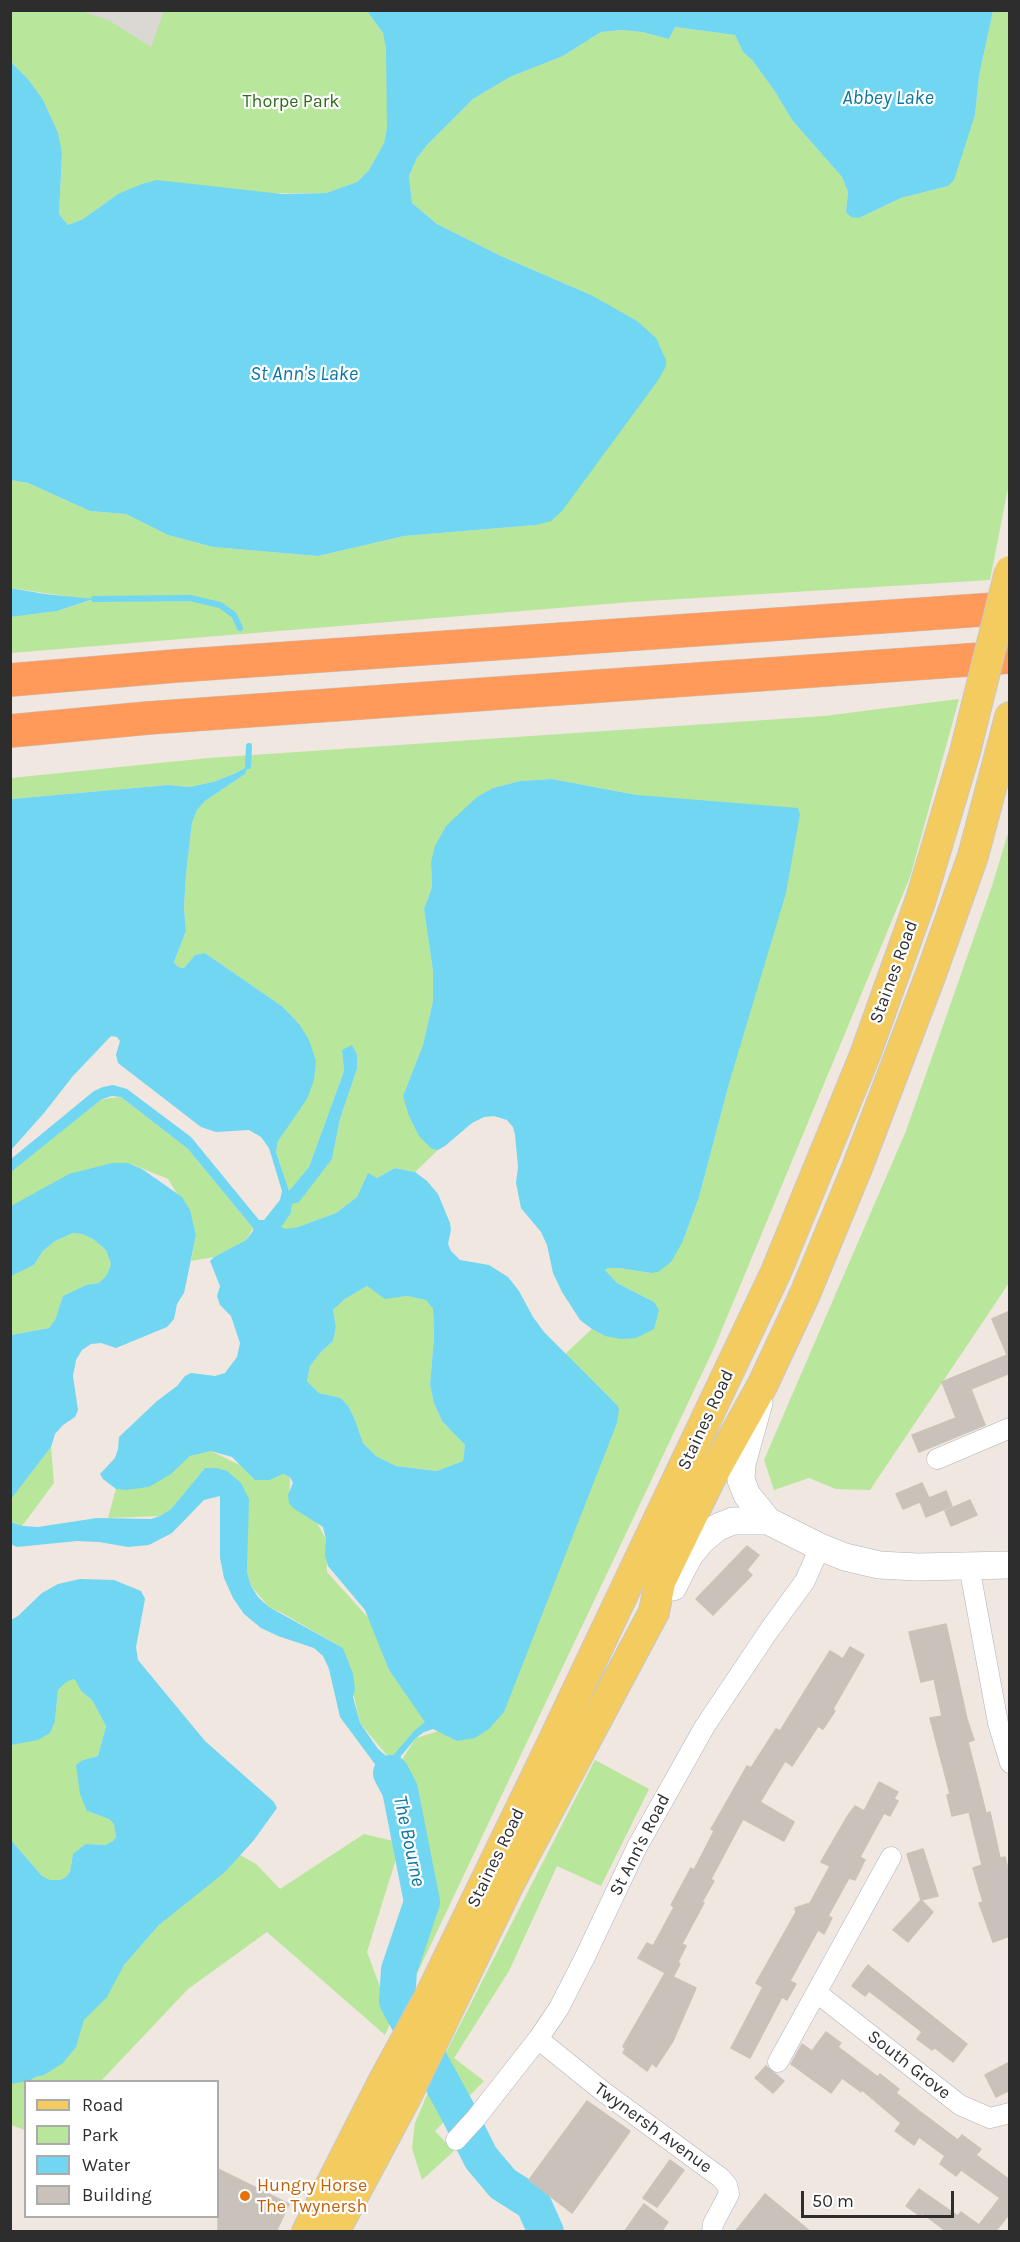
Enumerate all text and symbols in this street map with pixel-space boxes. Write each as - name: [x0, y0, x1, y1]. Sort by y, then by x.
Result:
- water label: Abbey Lake: [842, 86, 934, 110]
- park label: Thorpe Park: [243, 91, 339, 113]
- water label: St Ann's Lake: [250, 362, 358, 386]
- street label: Staines Road: [865, 917, 923, 1027]
- street label: Staines Road: [673, 1366, 739, 1474]
- street label: St Ann's Road: [605, 1790, 675, 1900]
- water label: The Bourne: [388, 1793, 430, 1889]
- street label: Staines Road: [463, 1805, 529, 1911]
- street label: South Grove: [863, 2026, 955, 2104]
- street label: Twynersh Avenue: [590, 2078, 716, 2178]
- legend: [24, 2080, 219, 2218]
- text: Road: [82, 2094, 123, 2116]
- text: Park: [82, 2124, 119, 2146]
- text: Water: [82, 2154, 130, 2176]
- place label: Hungry Horse The Twynersh: [257, 2175, 367, 2218]
- scale bar: [804, 2179, 957, 2217]
- text: Building: [82, 2184, 152, 2206]
- marker: Hungry Horse The Twynersh: [238, 2189, 252, 2203]
- text: 50 m: [812, 2190, 854, 2212]

